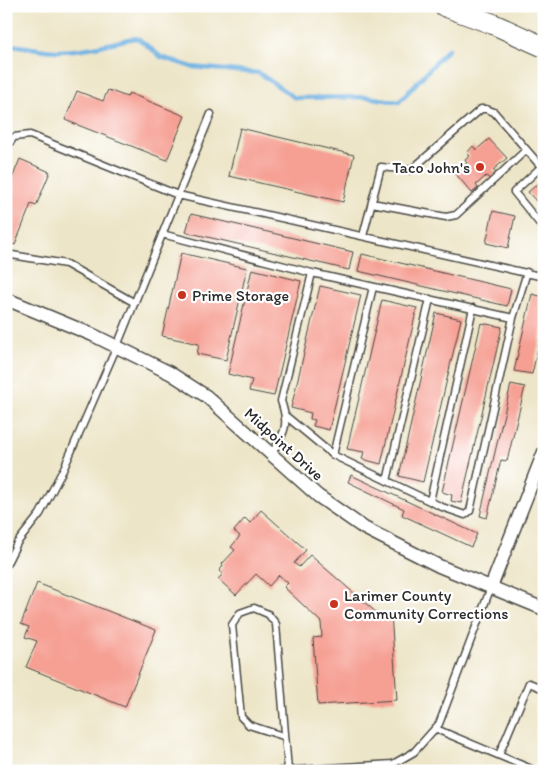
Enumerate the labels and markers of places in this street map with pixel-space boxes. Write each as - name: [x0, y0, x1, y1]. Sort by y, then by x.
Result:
- place label: Taco John's: [392, 158, 470, 177]
- marker: Taco John's: [474, 161, 486, 173]
- place label: Prime Storage: [192, 286, 289, 305]
- marker: Prime Storage: [176, 289, 188, 301]
- place label: Larimer County Community Corrections: [344, 586, 508, 623]
- marker: Larimer County Community Corrections: [328, 598, 340, 610]

